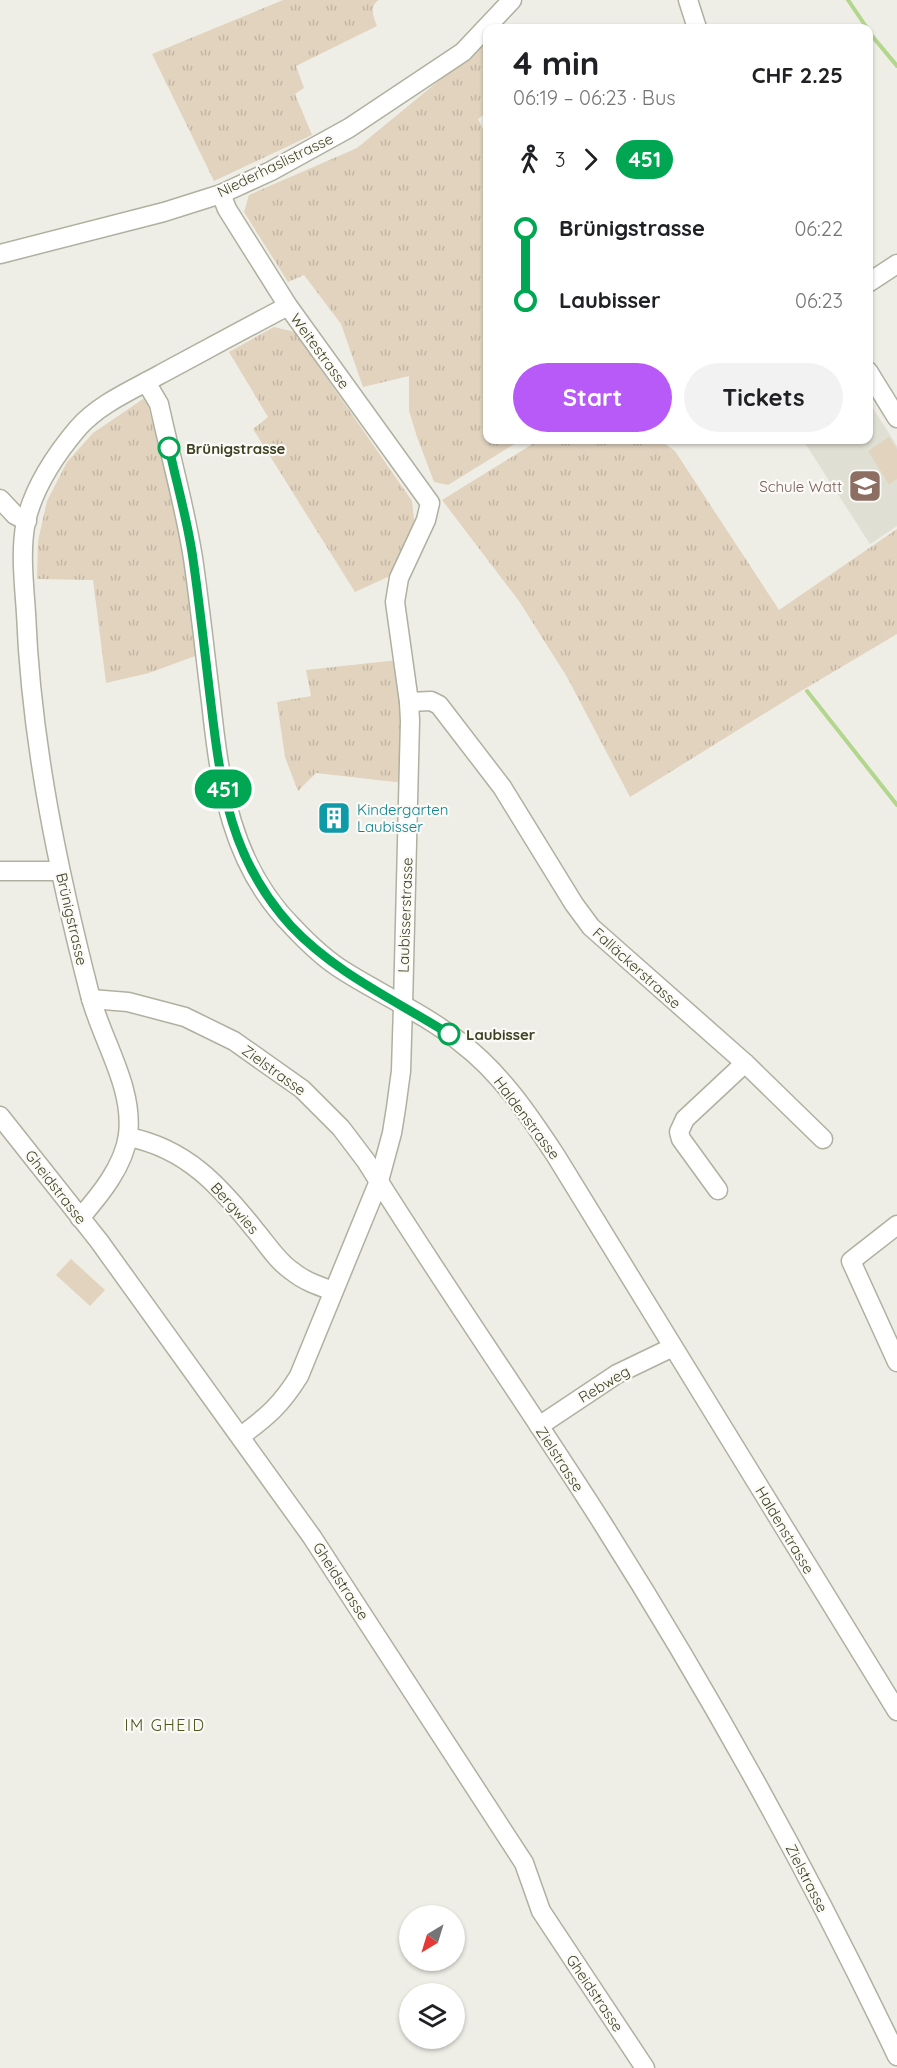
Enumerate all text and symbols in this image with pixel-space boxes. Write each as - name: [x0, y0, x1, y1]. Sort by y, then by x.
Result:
- text: 4 min: [513, 42, 600, 83]
- text: CHF 2.25: [752, 61, 843, 89]
- text: 06:19 – 06:23 · Bus: [513, 85, 676, 110]
- street label: Niederhaslistrasse: [214, 129, 336, 201]
- icon: walk: [513, 143, 546, 176]
- icon: forward: [574, 143, 607, 176]
- text: 451: [628, 146, 661, 172]
- text: 3: [555, 147, 565, 172]
- text: Brünigstrasse: [559, 214, 705, 242]
- text: 06:22: [794, 216, 843, 241]
- text: Laubisser: [559, 286, 661, 314]
- text: 06:23: [795, 288, 843, 313]
- street label: Weitestrasse: [286, 309, 354, 393]
- button: Start: [513, 363, 672, 432]
- button: Tickets: [684, 363, 843, 432]
- marker: Brünigstrasse: [158, 437, 180, 459]
- place label: Brünigstrasse: [186, 439, 286, 458]
- school or university icon: Schule Watt: [847, 468, 883, 504]
- place label: Schule Watt: [759, 477, 842, 496]
- line badge: 451: [188, 770, 258, 808]
- text: 451: [207, 776, 239, 802]
- building icon: Kindergarten Laubisser: [316, 800, 352, 836]
- place label: Kindergarten Laubisser: [357, 800, 448, 836]
- street label: Laubisserstrasse: [393, 857, 417, 973]
- street label: Brünigstrasse: [52, 871, 92, 967]
- street label: Falläckerstrasse: [589, 923, 685, 1013]
- marker: Laubisser: [438, 1023, 460, 1045]
- place label: Laubisser: [466, 1025, 536, 1044]
- street label: Zielstrasse: [238, 1041, 310, 1099]
- street label: Haldenstrasse: [490, 1073, 564, 1163]
- street label: Gheidstrasse: [21, 1146, 91, 1228]
- street label: Bergwies: [207, 1178, 263, 1238]
- street label: Rebweg: [575, 1361, 633, 1407]
- street label: Zielstrasse: [532, 1423, 588, 1495]
- street label: Haldenstrasse: [751, 1483, 819, 1577]
- street label: Gheidstrasse: [309, 1538, 373, 1624]
- district label: IM GHEID: [125, 1715, 205, 1735]
- street label: Zielstrasse: [782, 1841, 832, 1915]
- north arrow: [399, 1905, 465, 1971]
- map controls: [399, 1905, 465, 2049]
- street label: Gheidstrasse: [562, 1951, 628, 2035]
- button: layers: [399, 1983, 465, 2049]

